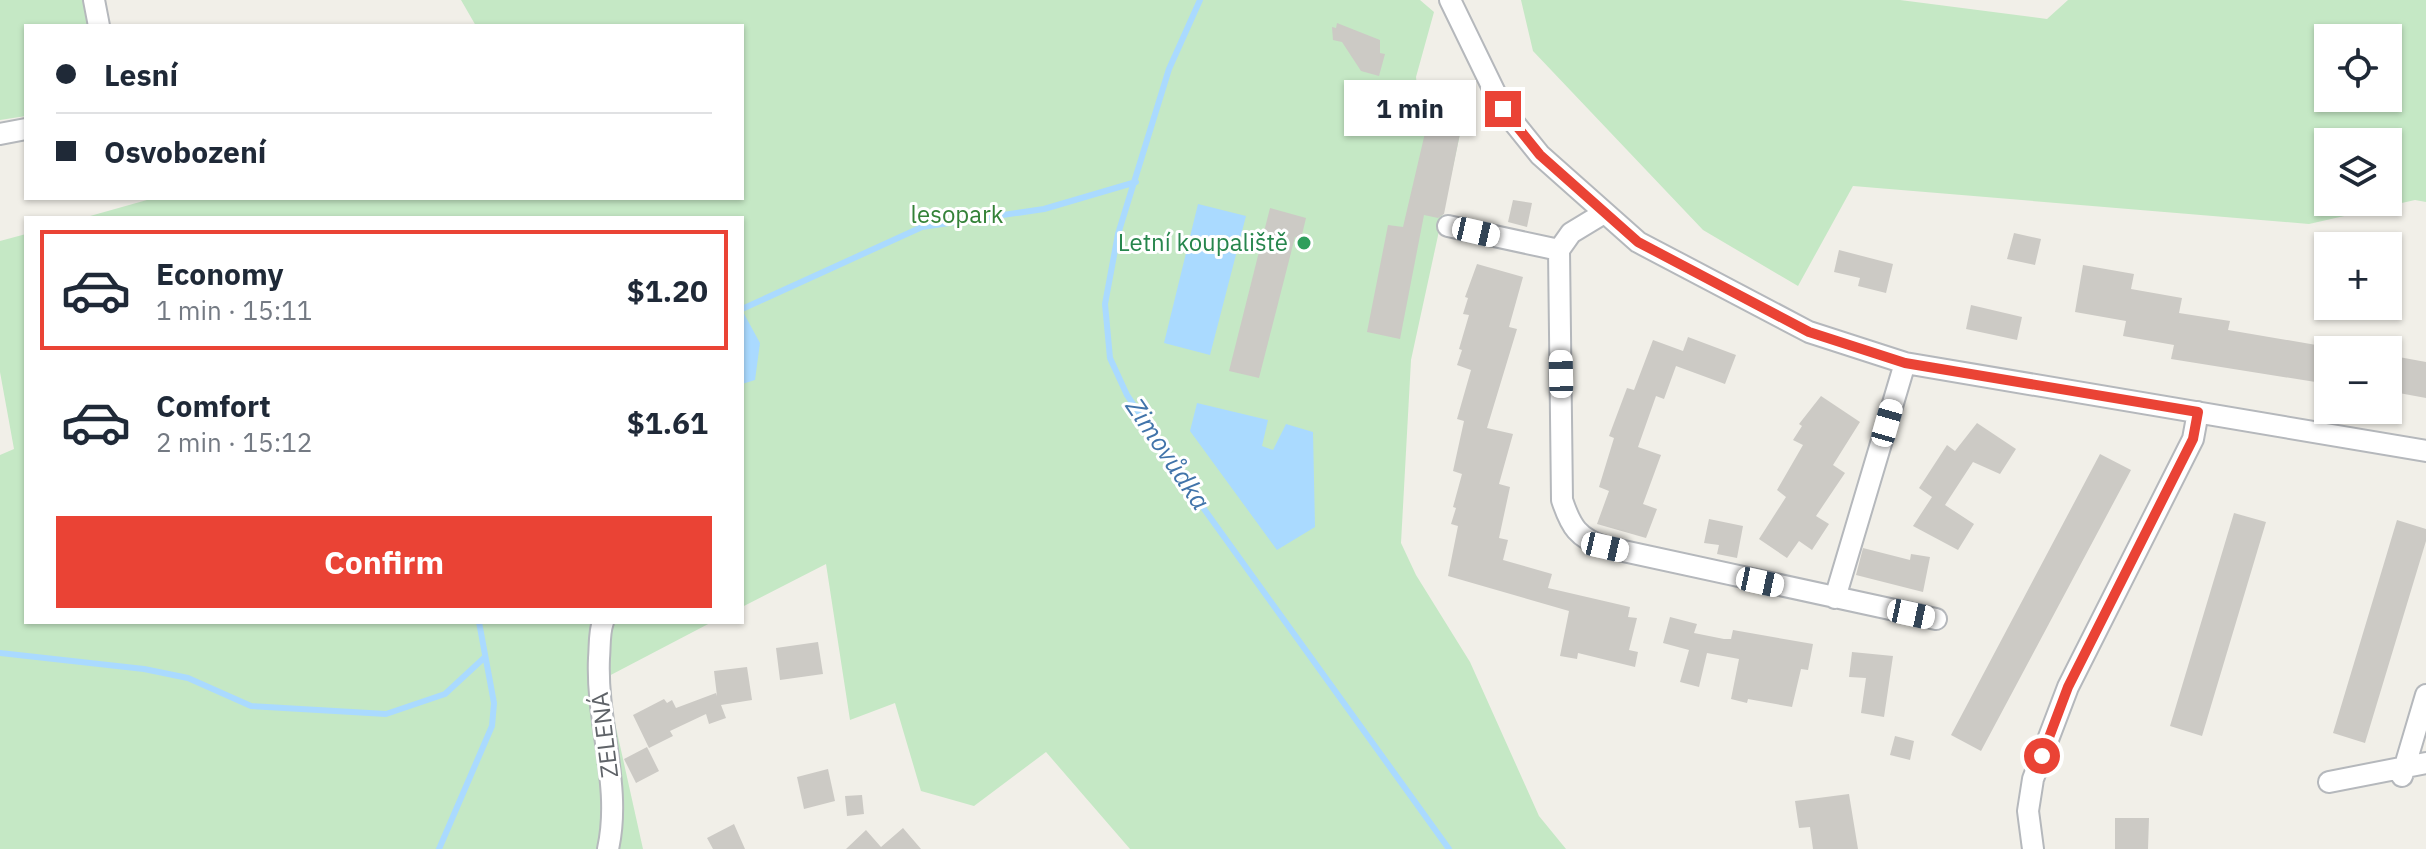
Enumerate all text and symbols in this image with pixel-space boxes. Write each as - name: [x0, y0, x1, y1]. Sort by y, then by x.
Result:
- map controls: [2314, 24, 2402, 424]
- button: locate: [2314, 24, 2402, 112]
- text: Lesní: [104, 55, 178, 94]
- callout: 1 min: [1343, 81, 1475, 137]
- text: 1 min: [1376, 91, 1444, 125]
- route end: [1485, 91, 1521, 127]
- button: layers: [2314, 128, 2402, 216]
- text: Osvobození: [104, 132, 266, 171]
- park label: lesopark: [910, 198, 1004, 230]
- car: [1450, 215, 1502, 249]
- place label: Letní koupaliště: [1118, 226, 1288, 258]
- button: +: [2314, 232, 2402, 320]
- marker: Letní koupaliště: [1295, 234, 1313, 252]
- icon: car: [60, 254, 132, 326]
- text: Economy: [156, 254, 284, 293]
- text: $1.20: [627, 271, 708, 310]
- text: 1 min · 15:11: [156, 293, 312, 327]
- button: −: [2314, 336, 2402, 424]
- car: [1549, 350, 1573, 398]
- icon: car: [60, 386, 132, 458]
- text: Comfort: [156, 386, 271, 425]
- water label: Zimovůdka: [1118, 390, 1219, 516]
- car: [1869, 397, 1905, 449]
- text: $1.61: [627, 403, 708, 442]
- text: 2 min · 15:12: [156, 425, 312, 459]
- button: Confirm: [56, 516, 712, 608]
- car: [1579, 530, 1631, 564]
- car: [1734, 565, 1786, 599]
- car: [1885, 597, 1937, 631]
- street label: ZELENÁ: [583, 690, 625, 780]
- route start: [2024, 738, 2060, 774]

